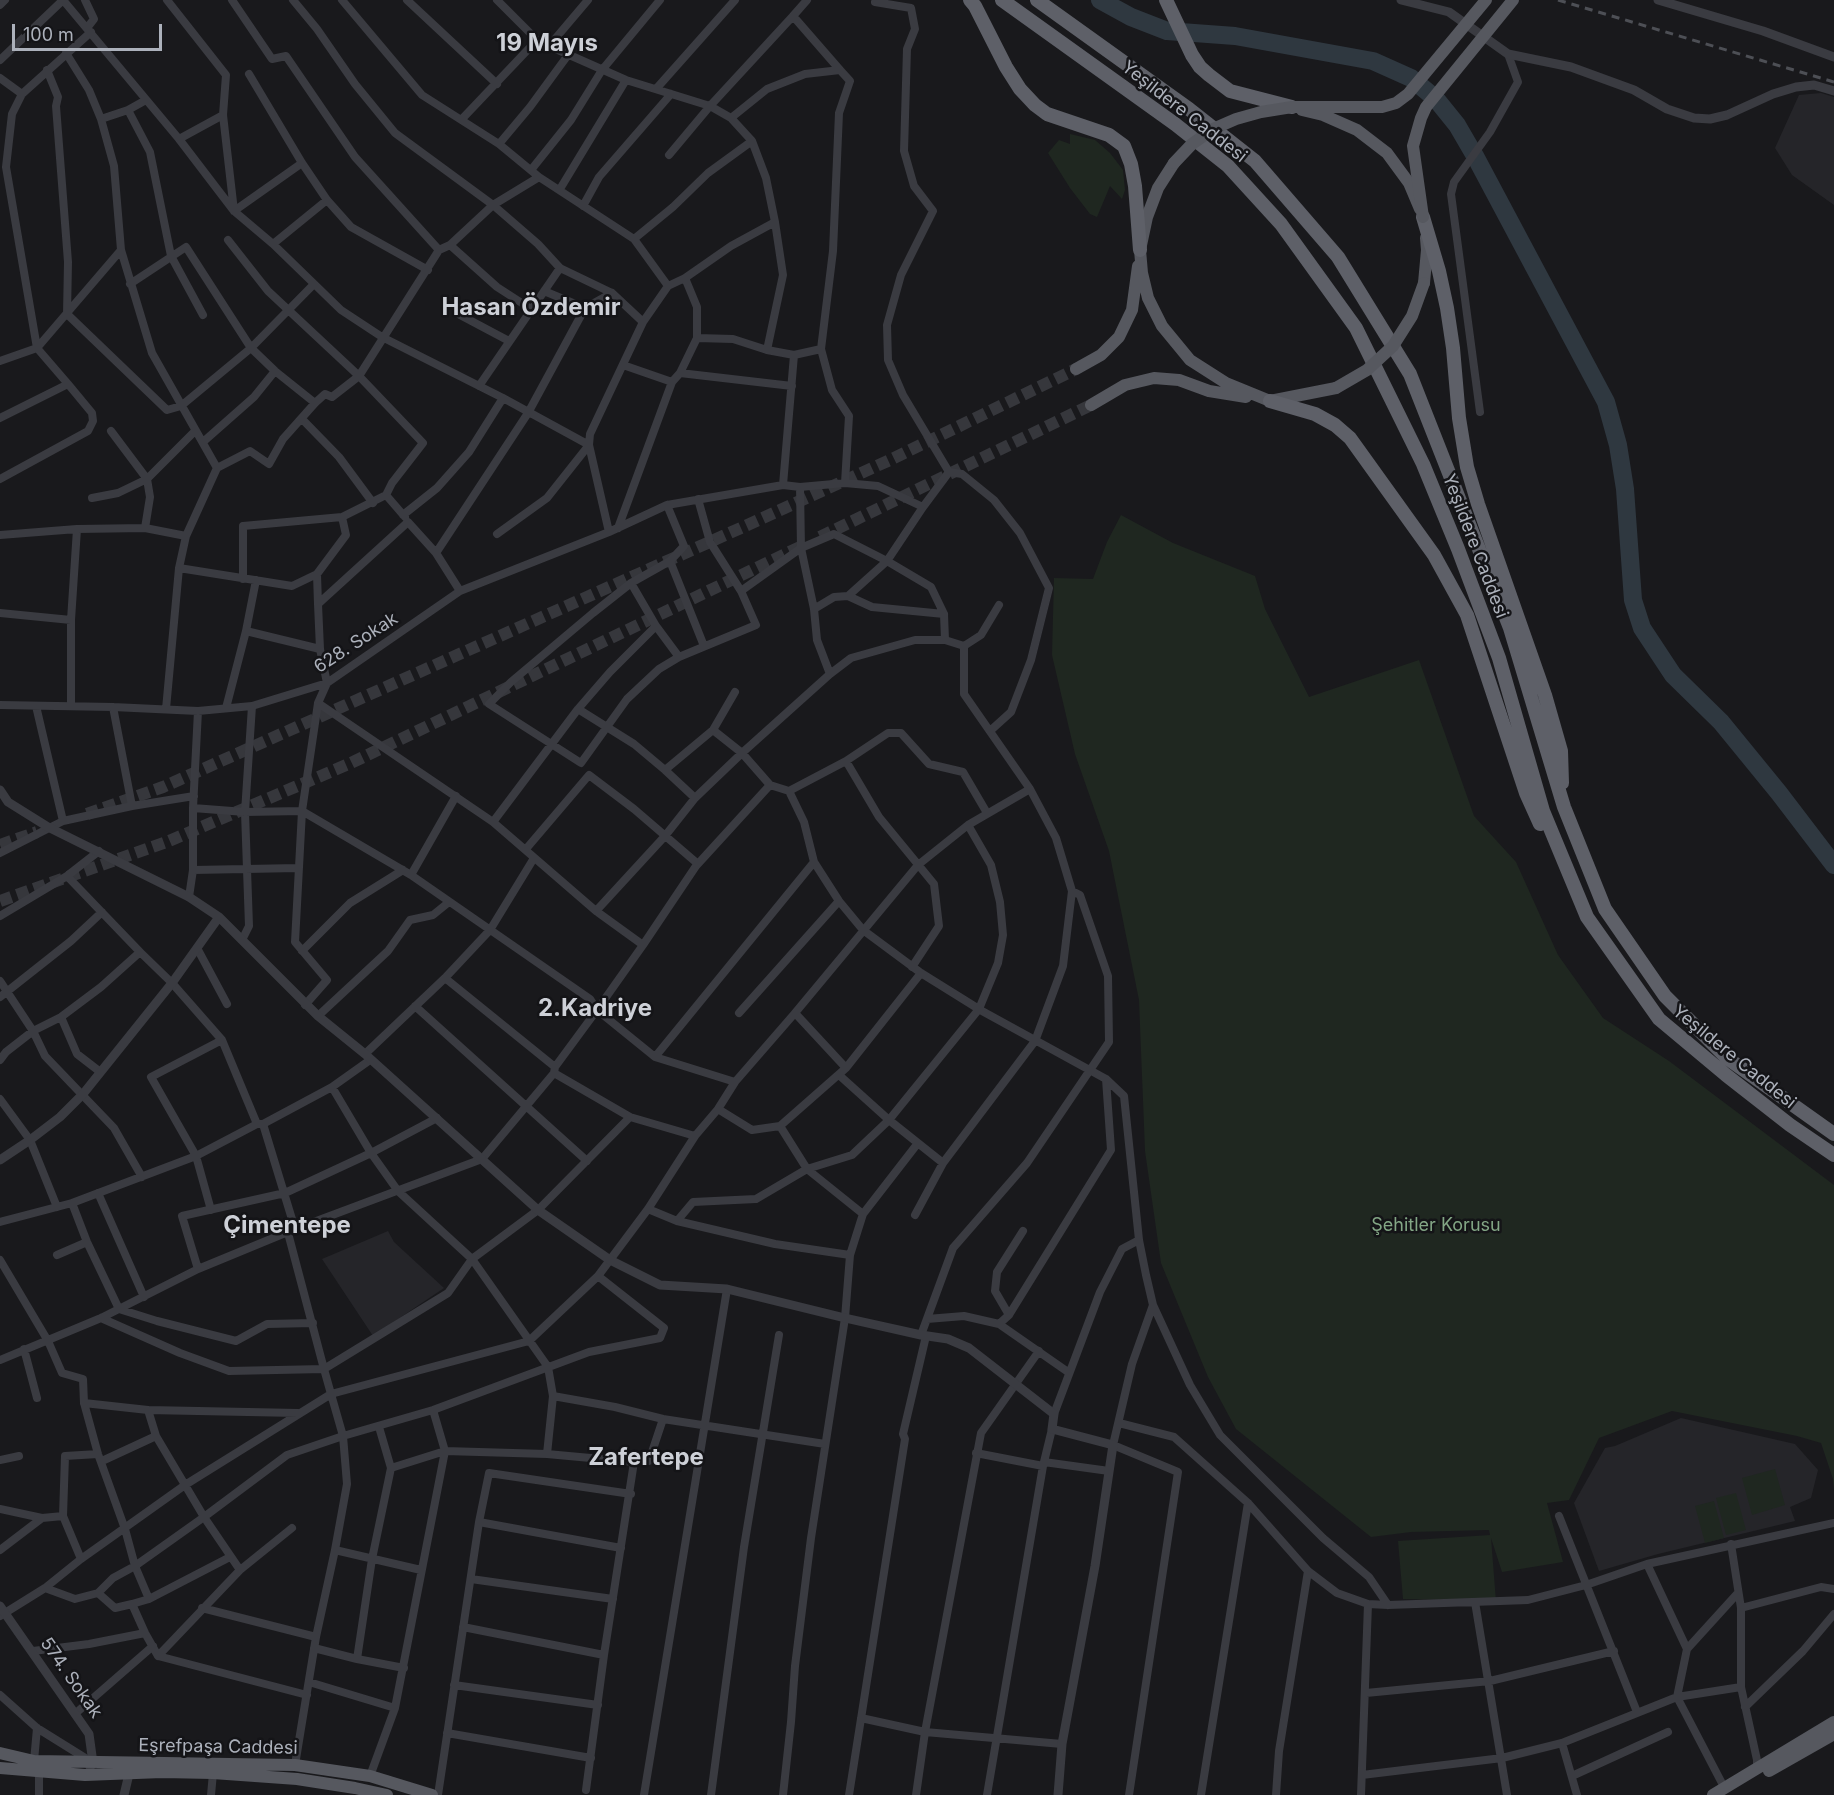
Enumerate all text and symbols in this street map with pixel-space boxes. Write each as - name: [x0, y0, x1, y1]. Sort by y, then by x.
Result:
- scale bar: [15, 12, 165, 50]
- text: 100 m: [23, 24, 74, 45]
- district label: 19 Mayıs: [496, 30, 598, 58]
- street label: Yeşildere Caddesi: [1117, 56, 1251, 168]
- district label: Hasan Özdemir: [441, 294, 621, 322]
- street label: Yeşildere Caddesi: [1438, 471, 1512, 621]
- street label: 628. Sokak: [310, 608, 402, 678]
- district label: 2.Kadriye: [538, 995, 652, 1023]
- street label: Yeşildere Caddesi: [1668, 1001, 1800, 1113]
- district label: Çimentepe: [223, 1212, 351, 1240]
- park label: Şehitler Korusu: [1371, 1215, 1501, 1237]
- district label: Zafertepe: [588, 1444, 704, 1472]
- street label: 574. Sokak: [35, 1633, 107, 1723]
- street label: Eşrefpaşa Caddesi: [138, 1735, 298, 1759]

